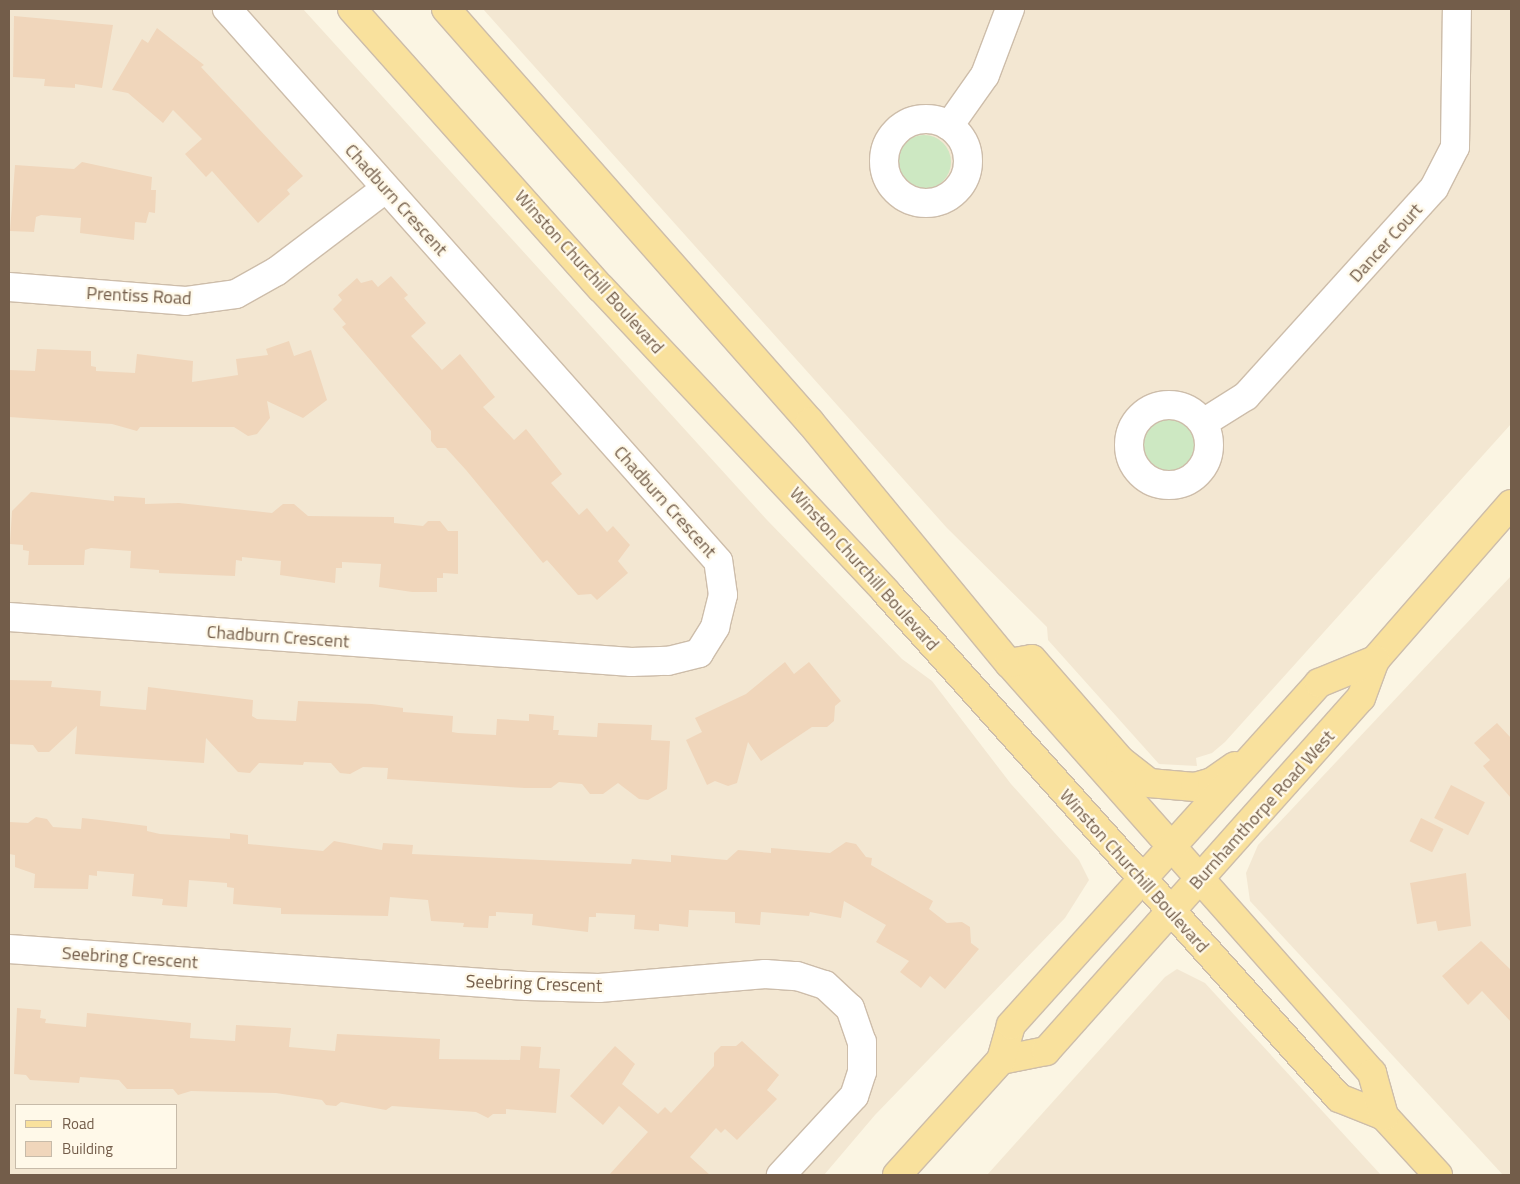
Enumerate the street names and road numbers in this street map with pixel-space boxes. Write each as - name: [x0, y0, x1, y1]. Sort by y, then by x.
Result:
- street label: Chadburn Crescent: [340, 140, 452, 260]
- street label: Winston Churchill Boulevard: [510, 186, 668, 358]
- street label: Dancer Court: [1345, 199, 1427, 287]
- street label: Prentiss Road: [86, 282, 192, 310]
- street label: Chadburn Crescent: [609, 442, 721, 562]
- street label: Winston Churchill Boulevard: [785, 483, 943, 655]
- street label: Chadburn Crescent: [206, 621, 350, 653]
- street label: Burnhamthorpe Road West: [1185, 726, 1339, 894]
- street label: Winston Churchill Boulevard: [1055, 785, 1213, 957]
- street label: Seebring Crescent: [61, 942, 199, 974]
- street label: Seebring Crescent: [465, 971, 603, 997]

